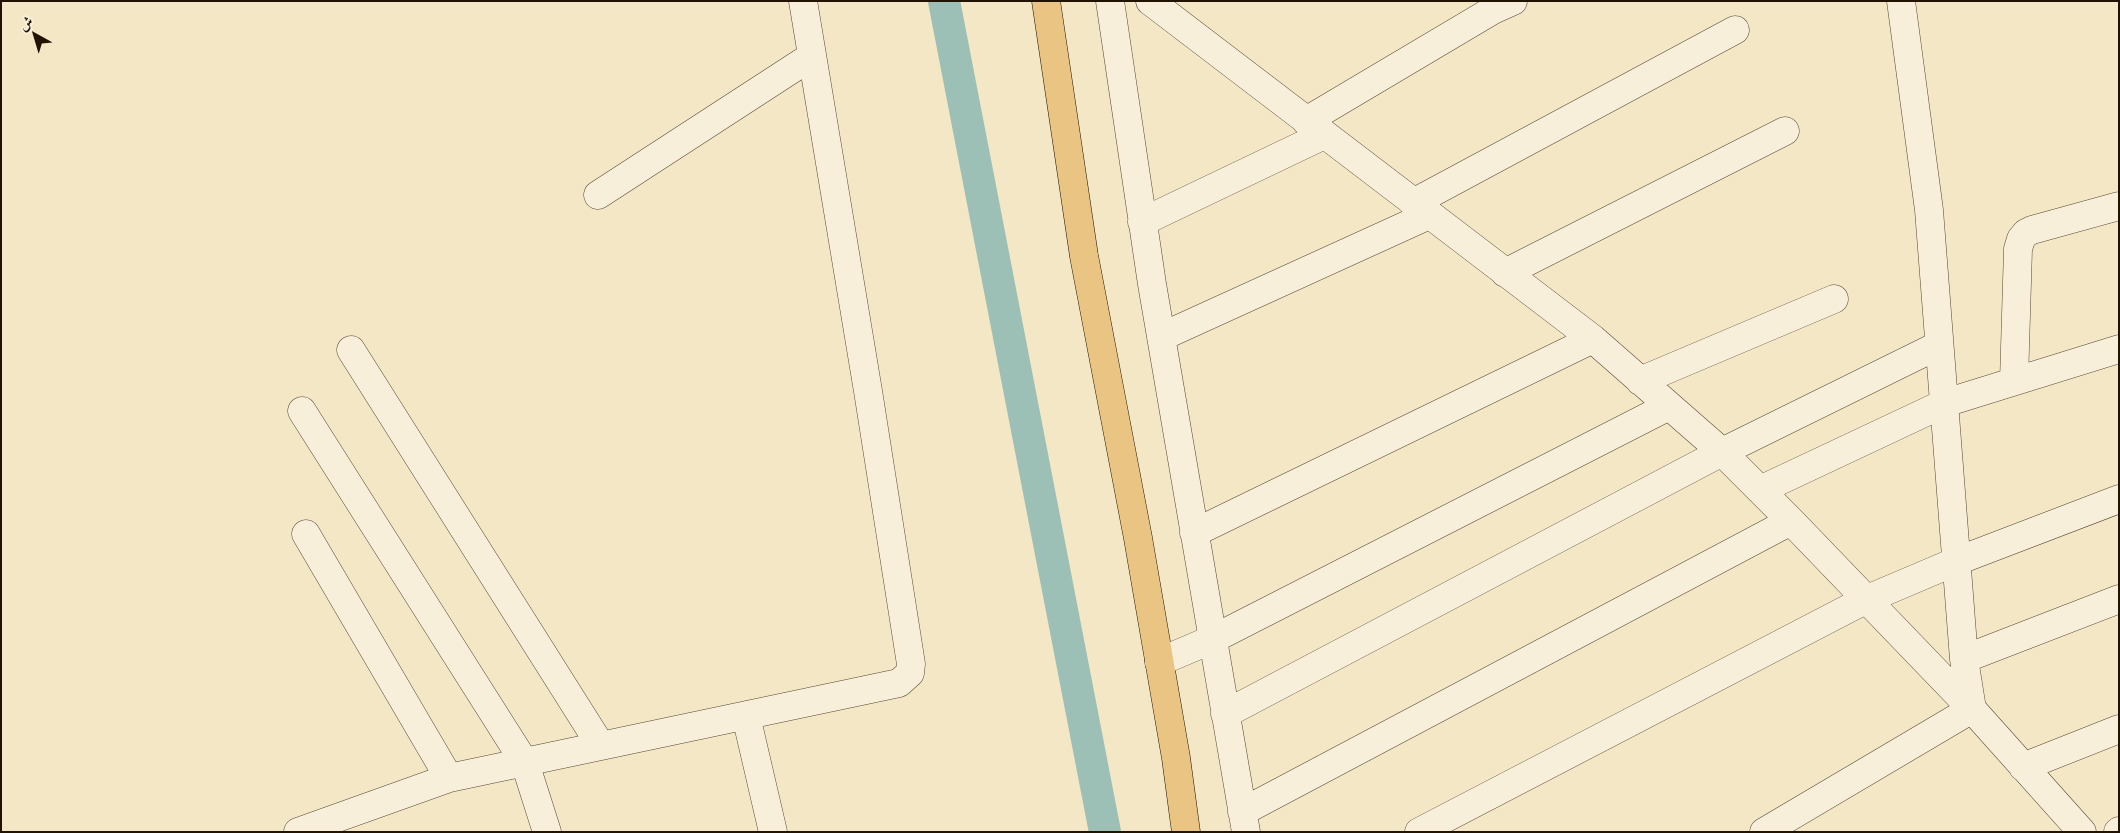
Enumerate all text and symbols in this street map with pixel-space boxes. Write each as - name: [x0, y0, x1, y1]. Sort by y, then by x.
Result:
- north arrow: [10, 10, 60, 60]
- text: ش: [14, 12, 37, 35]

